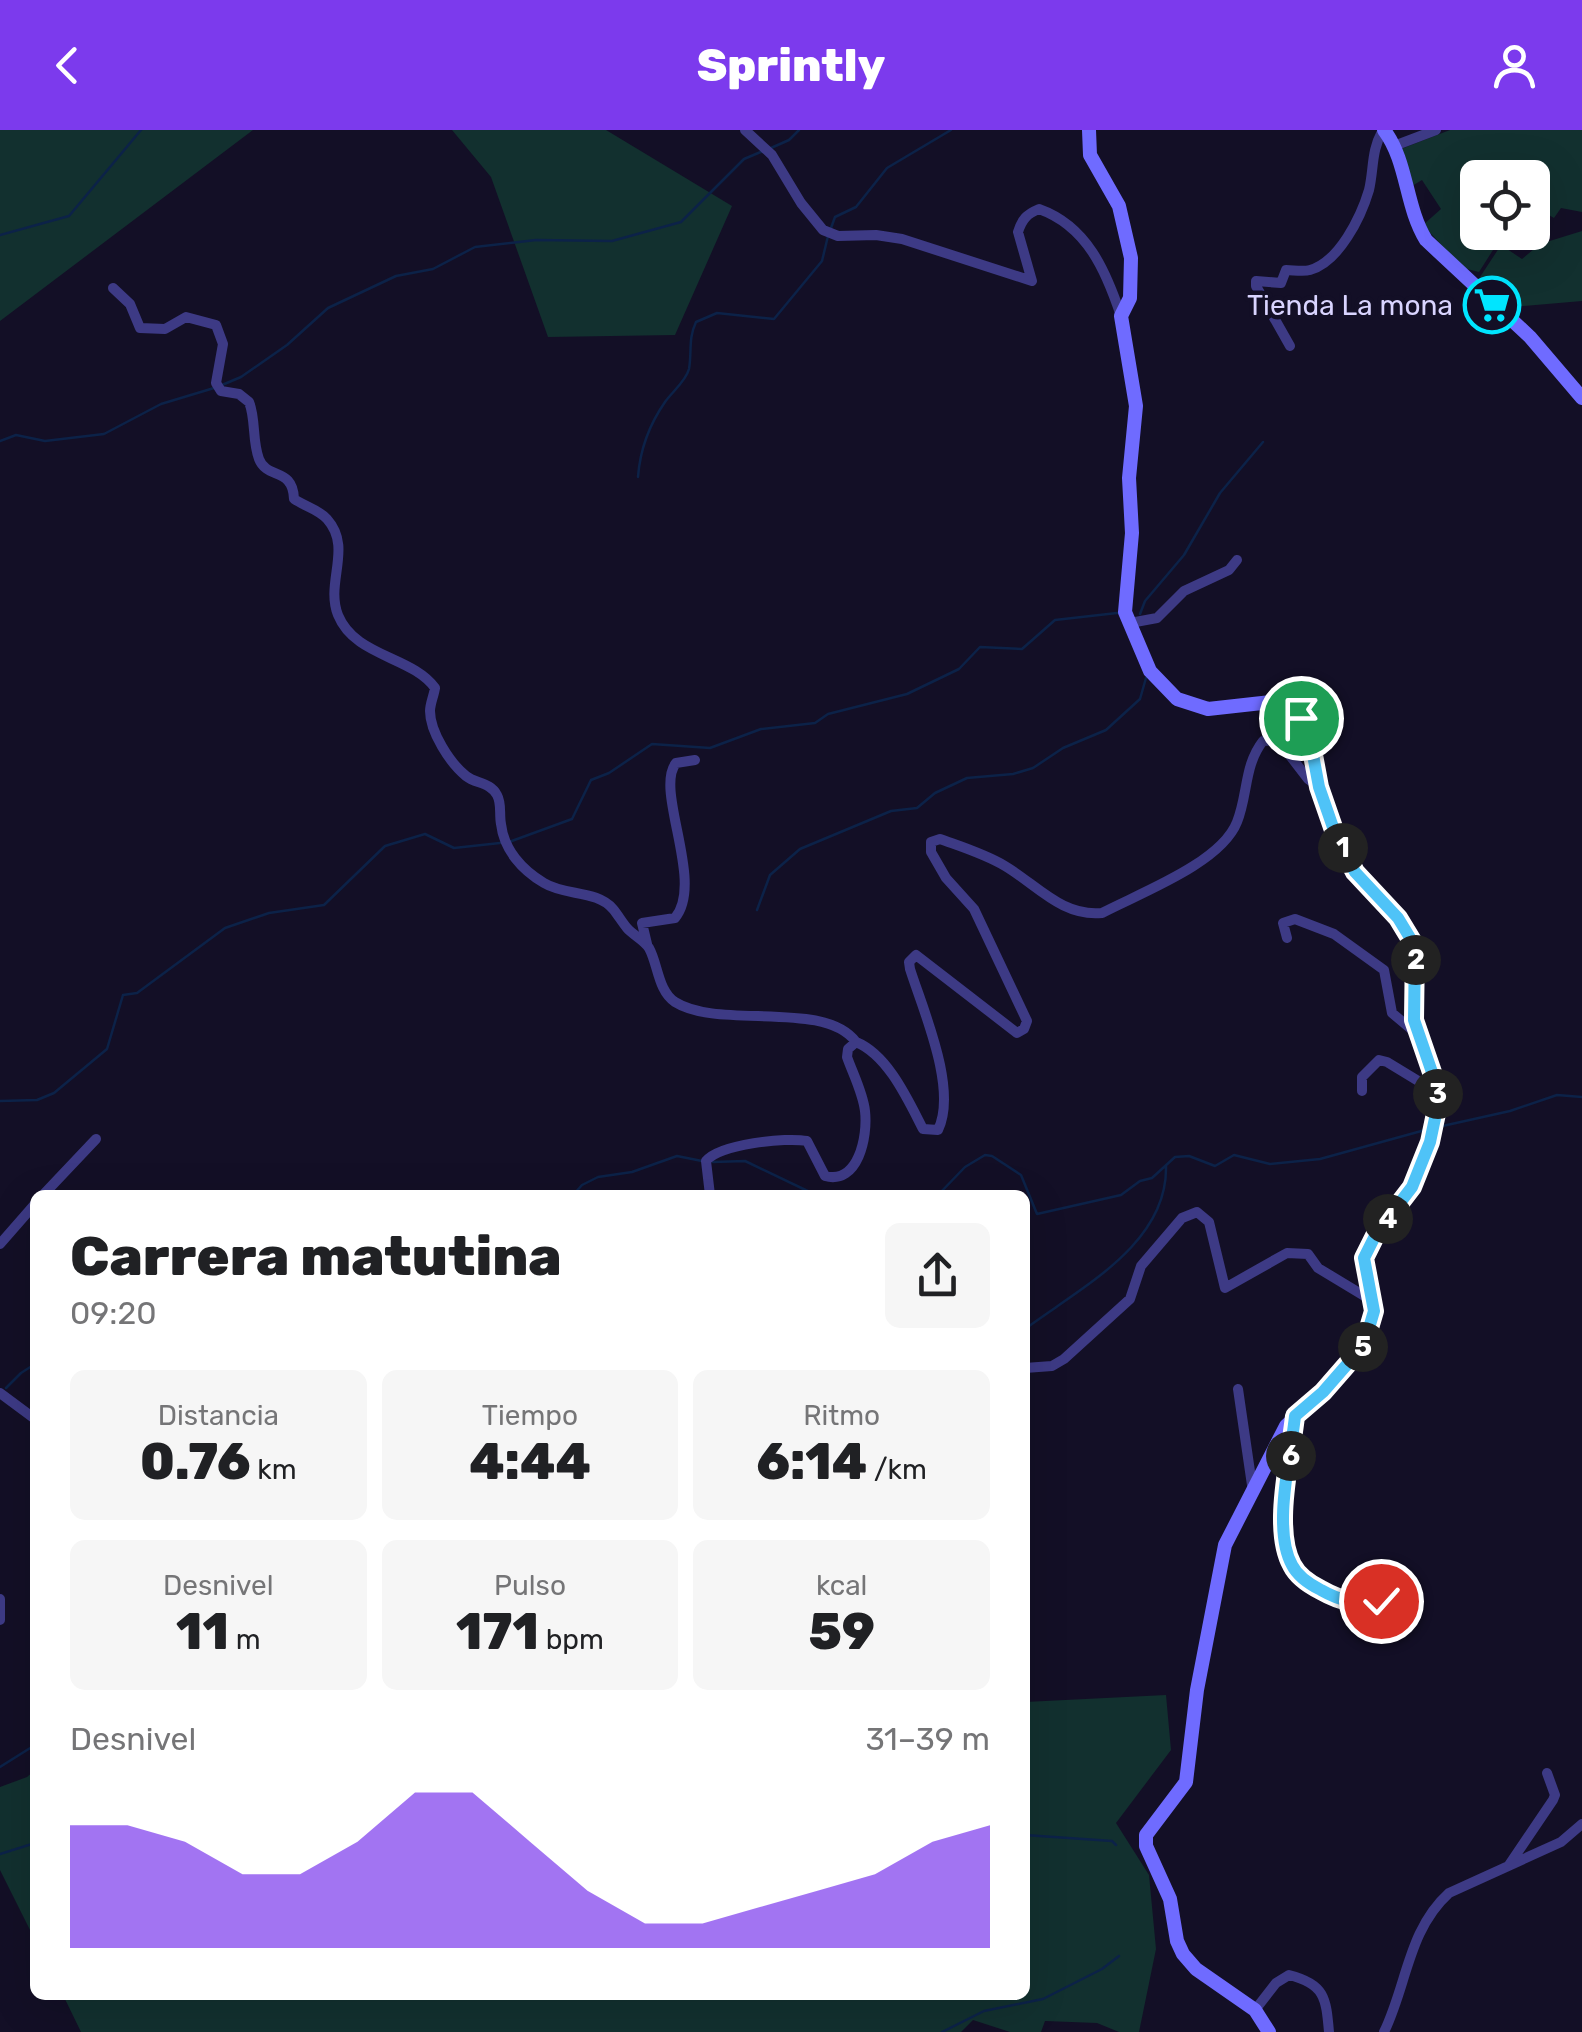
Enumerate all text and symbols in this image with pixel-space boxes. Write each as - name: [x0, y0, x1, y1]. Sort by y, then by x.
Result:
- icon: back: [40, 38, 95, 93]
- icon: person: [1487, 38, 1542, 93]
- text: Sprintly: [697, 39, 885, 92]
- map controls: [1460, 160, 1550, 250]
- button: locate: [1460, 160, 1550, 250]
- supermarket icon: Tienda La mona: [1462, 275, 1522, 335]
- place label: Tienda La mona: [1247, 289, 1453, 322]
- pin: [1259, 676, 1344, 761]
- icon: arrive: [1274, 691, 1329, 746]
- pin: 1: [1318, 823, 1368, 873]
- text: 1: [1336, 831, 1350, 864]
- pin: 2: [1391, 935, 1441, 985]
- text: 2: [1407, 943, 1425, 976]
- pin: 3: [1413, 1069, 1463, 1119]
- text: 3: [1429, 1077, 1447, 1110]
- pin: 4: [1363, 1194, 1413, 1244]
- text: 4: [1378, 1202, 1398, 1235]
- button: share: [885, 1223, 990, 1328]
- text: Carrera matutina: [70, 1224, 562, 1289]
- text: 09:20: [70, 1294, 157, 1332]
- pin: 5: [1338, 1322, 1388, 1372]
- text: 5: [1354, 1330, 1372, 1363]
- text: Distancia: [158, 1399, 279, 1432]
- text: Tiempo: [482, 1399, 578, 1432]
- text: Ritmo: [803, 1399, 880, 1432]
- pin: 6: [1266, 1431, 1316, 1481]
- text: 0.76: [140, 1432, 250, 1492]
- text: 4:44: [469, 1432, 591, 1492]
- text: 6:14: [756, 1432, 867, 1492]
- text: 6: [1282, 1439, 1300, 1472]
- text: km: [250, 1453, 297, 1486]
- text: /km: [867, 1453, 927, 1486]
- pin: [1339, 1559, 1424, 1644]
- text: Desnivel: [163, 1569, 274, 1602]
- text: Pulso: [494, 1569, 566, 1602]
- text: kcal: [816, 1569, 867, 1602]
- icon: check: [1354, 1574, 1409, 1629]
- text: 11: [176, 1602, 229, 1662]
- text: 171: [456, 1602, 539, 1662]
- text: 59: [808, 1602, 875, 1662]
- text: m: [229, 1623, 261, 1656]
- text: bpm: [539, 1623, 604, 1656]
- text: Desnivel: [70, 1720, 196, 1758]
- text: 31–39 m: [865, 1720, 990, 1758]

